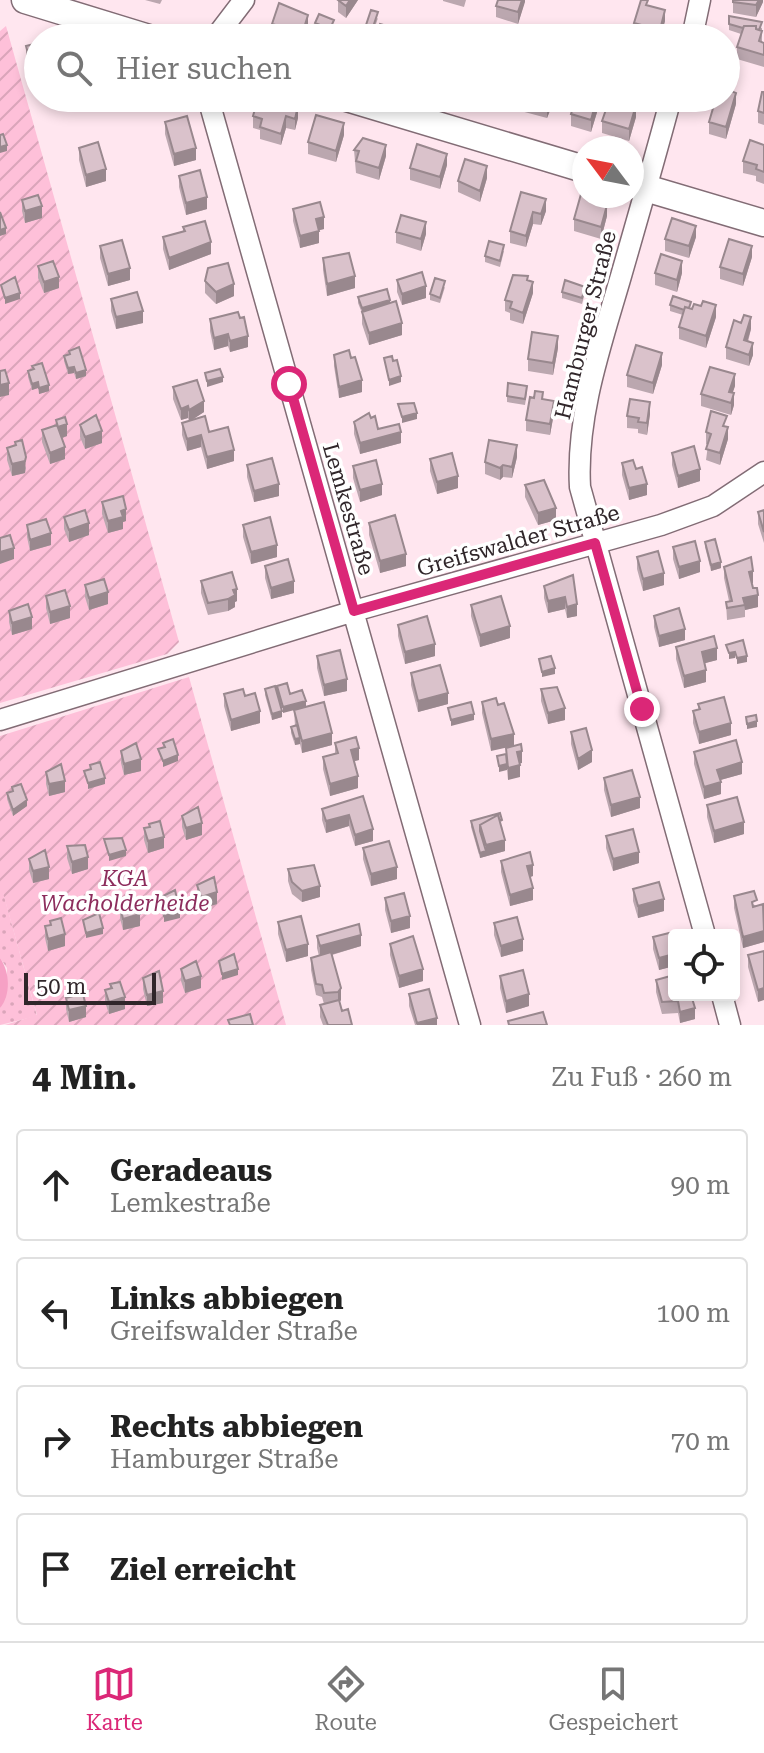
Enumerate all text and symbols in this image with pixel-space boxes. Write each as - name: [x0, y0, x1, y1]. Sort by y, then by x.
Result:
- search box: [24, 24, 740, 112]
- icon: search: [52, 46, 96, 90]
- text: Hier suchen: [116, 51, 292, 86]
- north arrow: [572, 136, 644, 208]
- street label: Hamburger Straße: [550, 228, 621, 422]
- route start: [271, 366, 307, 402]
- street label: Lemkestraße: [318, 440, 379, 578]
- street label: Greifswalder Straße: [414, 500, 622, 581]
- route end: [624, 691, 660, 727]
- park label: KGA Wacholderheide: [41, 866, 209, 916]
- map controls: [668, 929, 740, 1001]
- button: locate: [668, 929, 740, 1001]
- scale bar: [24, 969, 156, 1005]
- text: 50 m: [36, 974, 86, 999]
- text: 4 Min.: [32, 1057, 137, 1097]
- text: Zu Fuß · 260 m: [551, 1062, 732, 1092]
- text: Geradeaus: [110, 1153, 272, 1188]
- icon: ahead: [34, 1163, 78, 1207]
- text: 90 m: [671, 1170, 730, 1200]
- text: Lemkestraße: [110, 1188, 271, 1218]
- text: Links abbiegen: [110, 1281, 344, 1316]
- icon: left: [34, 1291, 78, 1335]
- text: 100 m: [656, 1298, 730, 1328]
- text: Greifswalder Straße: [110, 1316, 358, 1346]
- text: Rechts abbiegen: [110, 1409, 363, 1444]
- icon: right: [34, 1419, 78, 1463]
- text: 70 m: [671, 1426, 730, 1456]
- text: Hamburger Straße: [110, 1444, 339, 1474]
- icon: arrive: [34, 1547, 78, 1591]
- text: Ziel erreicht: [110, 1552, 296, 1587]
- tab: Karte: [86, 1662, 143, 1735]
- tab: Route: [315, 1662, 377, 1735]
- tab: Gespeichert: [549, 1662, 678, 1735]

